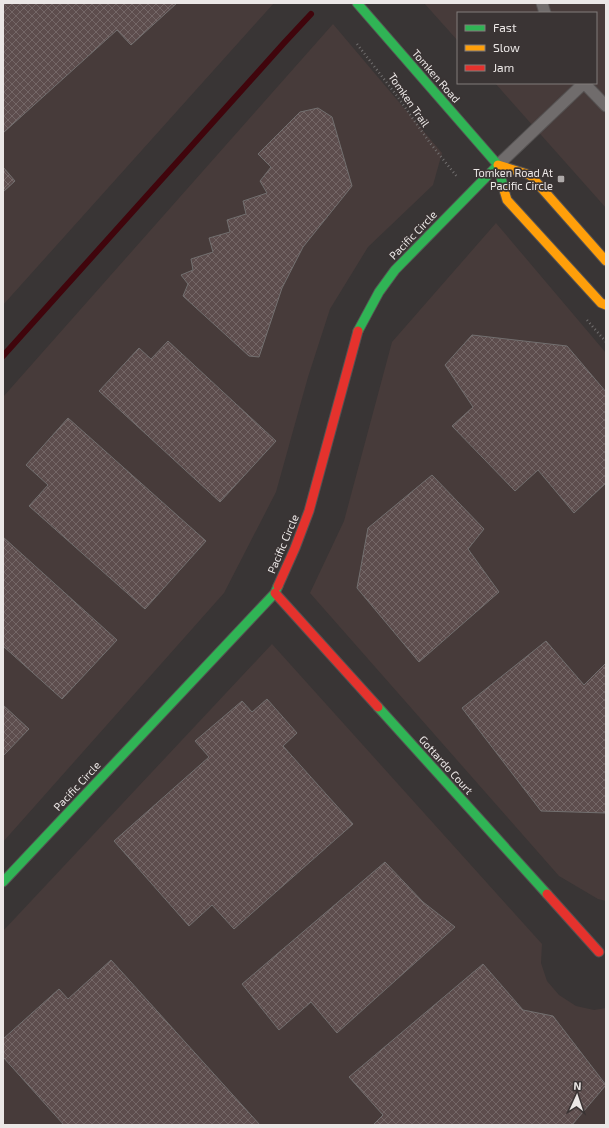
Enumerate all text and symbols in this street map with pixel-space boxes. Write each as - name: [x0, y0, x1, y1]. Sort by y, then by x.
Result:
- legend: [457, 12, 597, 84]
- text: Fast: [493, 20, 517, 34]
- text: Slow: [493, 40, 520, 54]
- street label: Tomken Road: [410, 46, 463, 105]
- text: Jam: [493, 60, 514, 74]
- street label: Tomken Trail: [386, 70, 433, 130]
- place label: Tomken Road At Pacific Circle: [473, 166, 553, 192]
- marker: Tomken Road At Pacific Circle: [556, 174, 566, 184]
- street label: Pacific Circle: [386, 207, 439, 262]
- street label: Pacific Circle: [264, 512, 301, 575]
- street label: Gottardo Court: [417, 733, 476, 797]
- street label: Pacific Circle: [50, 758, 103, 813]
- north arrow: [557, 1076, 597, 1116]
- text: N: [573, 1079, 582, 1092]

